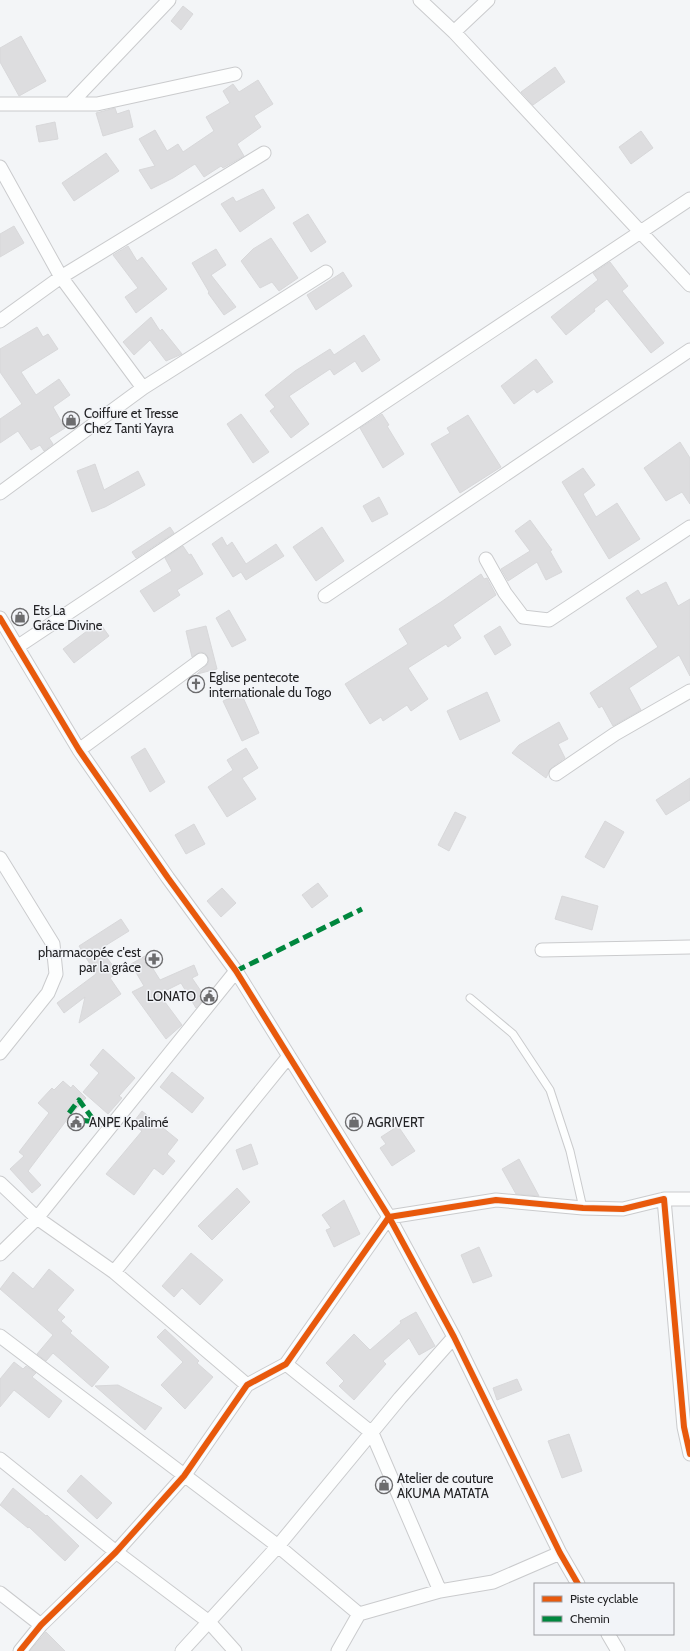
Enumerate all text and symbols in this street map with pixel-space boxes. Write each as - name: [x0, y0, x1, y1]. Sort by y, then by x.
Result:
- place label: Coiffure et Tresse Chez Tanti Yayra: [84, 405, 179, 436]
- shop icon: Coiffure et Tresse Chez Tanti Yayra: [61, 410, 81, 430]
- place label: Ets La Grâce Divine: [33, 602, 103, 633]
- shop icon: Ets La Grâce Divine: [10, 607, 30, 627]
- place label: Eglise pentecote internationale du Togo: [209, 669, 331, 700]
- church icon: Eglise pentecote internationale du Togo: [186, 674, 206, 694]
- place label: pharmacopée c'est par la grâce: [38, 944, 142, 975]
- pharmacy icon: pharmacopée c'est par la grâce: [144, 949, 164, 969]
- public building icon: LONATO: [199, 986, 219, 1006]
- place label: LONATO: [147, 988, 196, 1004]
- public building icon: ANPE Kpalimé: [66, 1112, 86, 1132]
- shop icon: AGRIVERT: [344, 1112, 364, 1132]
- place label: ANPE Kpalimé: [89, 1114, 169, 1130]
- place label: AGRIVERT: [367, 1114, 425, 1130]
- place label: Atelier de couture AKUMA MATATA: [397, 1470, 494, 1501]
- shop icon: Atelier de couture AKUMA MATATA: [374, 1475, 394, 1495]
- legend: [534, 1583, 674, 1635]
- text: Piste cyclable: [570, 1591, 638, 1606]
- text: Chemin: [570, 1611, 610, 1626]

